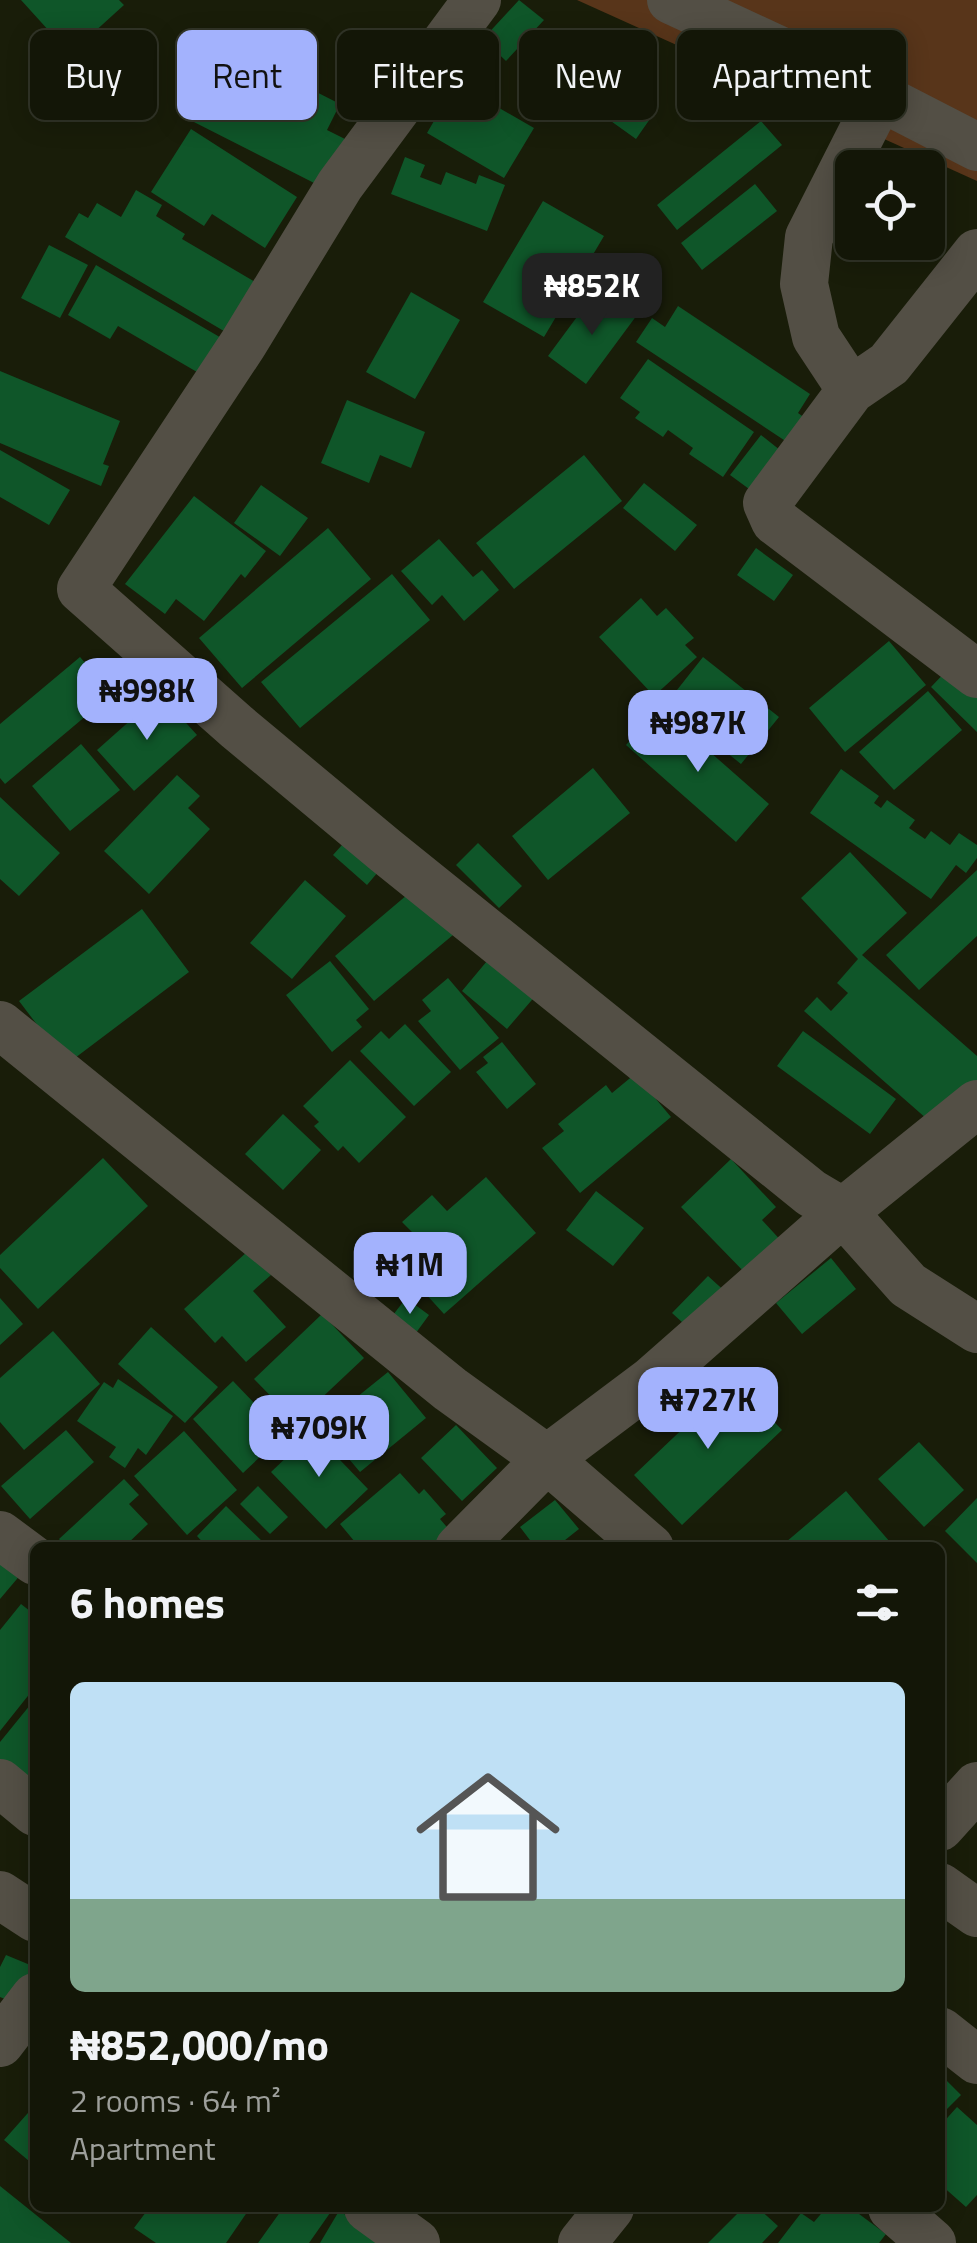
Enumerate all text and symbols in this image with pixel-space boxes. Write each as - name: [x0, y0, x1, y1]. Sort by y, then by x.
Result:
- chip: Buy: [30, 30, 157, 120]
- chip: Rent: [177, 30, 317, 120]
- chip: Filters: [337, 30, 499, 120]
- chip: New: [519, 30, 657, 120]
- chip: Apartment: [677, 30, 906, 120]
- map controls: [835, 150, 945, 260]
- button: locate: [835, 150, 945, 260]
- pin: ₦852K: [522, 253, 662, 338]
- text: ₦852K: [544, 261, 640, 309]
- pin: ₦998K: [77, 658, 217, 743]
- text: ₦998K: [99, 666, 195, 714]
- pin: ₦987K: [628, 690, 768, 775]
- text: ₦987K: [650, 698, 746, 746]
- pin: ₦1M: [362, 1232, 458, 1317]
- text: ₦1M: [376, 1240, 444, 1288]
- pin: ₦727K: [638, 1367, 778, 1452]
- text: ₦727K: [660, 1375, 756, 1423]
- pin: ₦709K: [249, 1395, 389, 1480]
- text: ₦709K: [271, 1403, 367, 1451]
- text: 6 homes: [70, 1570, 225, 1634]
- icon: filters: [850, 1575, 905, 1630]
- icon: home: [398, 1747, 578, 1927]
- text: ₦852,000/mo: [70, 2012, 329, 2076]
- text: 2 rooms · 64 m²: [70, 2076, 281, 2124]
- text: Apartment: [70, 2124, 216, 2172]

